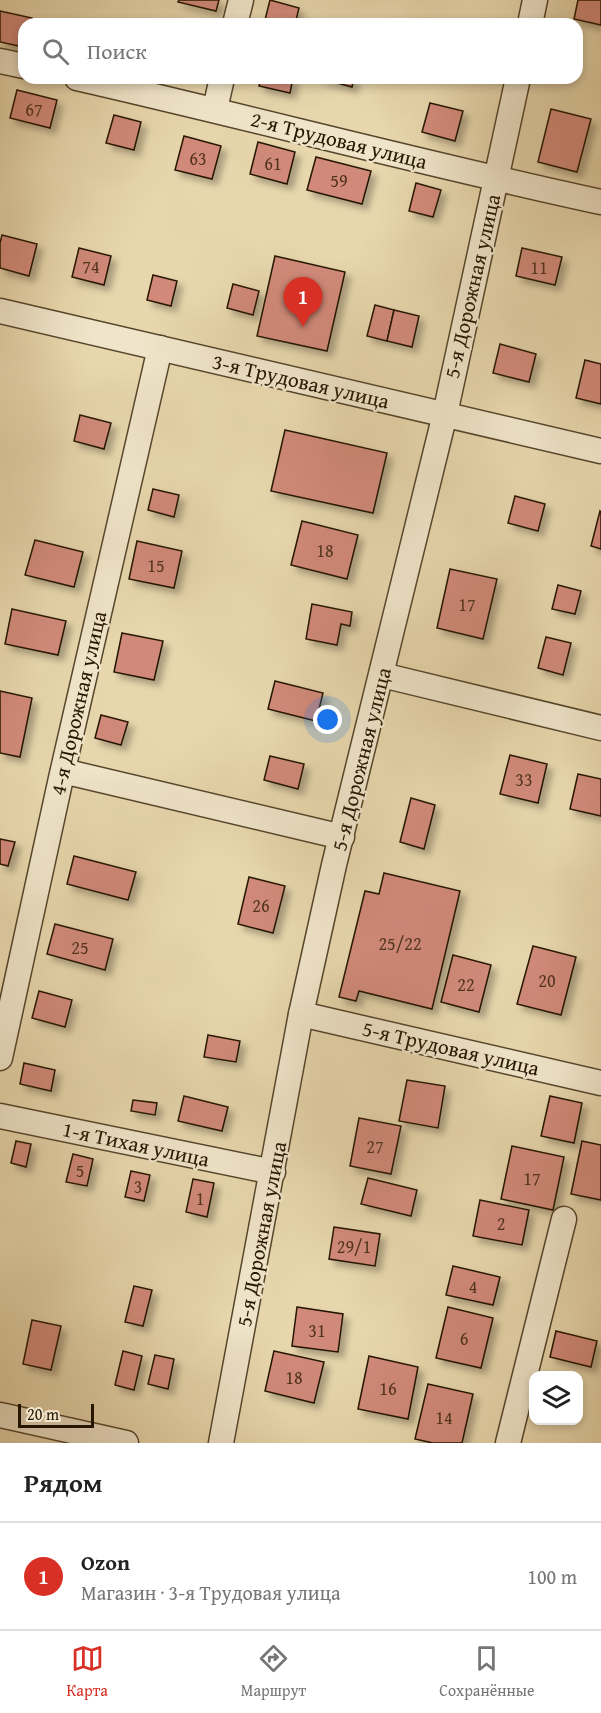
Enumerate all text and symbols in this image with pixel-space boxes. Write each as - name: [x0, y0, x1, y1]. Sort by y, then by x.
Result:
- search box: [18, 18, 583, 84]
- icon: search: [39, 35, 72, 68]
- text: Поиск: [87, 35, 147, 67]
- house number: 67: [25, 96, 43, 123]
- street label: 2-я Трудовая улица: [248, 103, 430, 177]
- house number: 63: [189, 145, 207, 172]
- house number: 61: [264, 150, 282, 177]
- house number: 59: [330, 167, 348, 194]
- street label: 5-я Дорожная улица: [436, 191, 508, 381]
- house number: 74: [82, 253, 100, 280]
- house number: 11: [530, 254, 548, 281]
- pin: 1: [284, 278, 322, 327]
- street label: 3-я Трудовая улица: [209, 346, 393, 416]
- house number: 18: [316, 537, 334, 564]
- house number: 15: [147, 552, 165, 579]
- house number: 17: [458, 591, 476, 618]
- street label: 4-я Дорожная улица: [42, 608, 114, 798]
- street label: 5-я Дорожная улица: [323, 664, 399, 854]
- your location: [313, 705, 342, 734]
- house number: 33: [515, 766, 533, 793]
- house number: 26: [252, 892, 270, 919]
- house number: 25/22: [378, 930, 422, 957]
- house number: 25: [71, 934, 89, 961]
- house number: 20: [538, 967, 556, 994]
- house number: 22: [457, 971, 475, 998]
- street label: 5-я Трудовая улица: [359, 1013, 543, 1083]
- street label: 1-я Тихая улица: [60, 1113, 212, 1175]
- house number: 27: [366, 1133, 384, 1160]
- street label: 5-я Дорожная улица: [228, 1139, 294, 1329]
- house number: 5: [76, 1157, 84, 1184]
- house number: 17: [523, 1165, 541, 1192]
- house number: 3: [134, 1173, 142, 1200]
- house number: 1: [196, 1185, 204, 1212]
- house number: 2: [497, 1210, 505, 1237]
- house number: 29/1: [337, 1233, 371, 1260]
- house number: 4: [469, 1273, 477, 1300]
- house number: 31: [308, 1317, 326, 1344]
- house number: 6: [460, 1325, 468, 1352]
- house number: 18: [285, 1364, 303, 1391]
- map controls: [529, 1371, 583, 1425]
- button: layers: [529, 1371, 583, 1425]
- house number: 16: [379, 1375, 397, 1402]
- scale bar: [18, 1401, 94, 1428]
- text: 20 m: [27, 1402, 59, 1426]
- house number: 14: [435, 1404, 453, 1431]
- text: Рядом: [24, 1463, 102, 1502]
- text: Ozon: [81, 1546, 130, 1578]
- text: 1: [38, 1562, 49, 1591]
- text: 100 m: [527, 1562, 577, 1591]
- text: Магазин · 3-я Трудовая улица: [81, 1578, 341, 1607]
- tab: Карта: [66, 1642, 108, 1702]
- tab: Маршрут: [241, 1642, 306, 1702]
- tab: Сохранённые: [439, 1642, 535, 1702]

